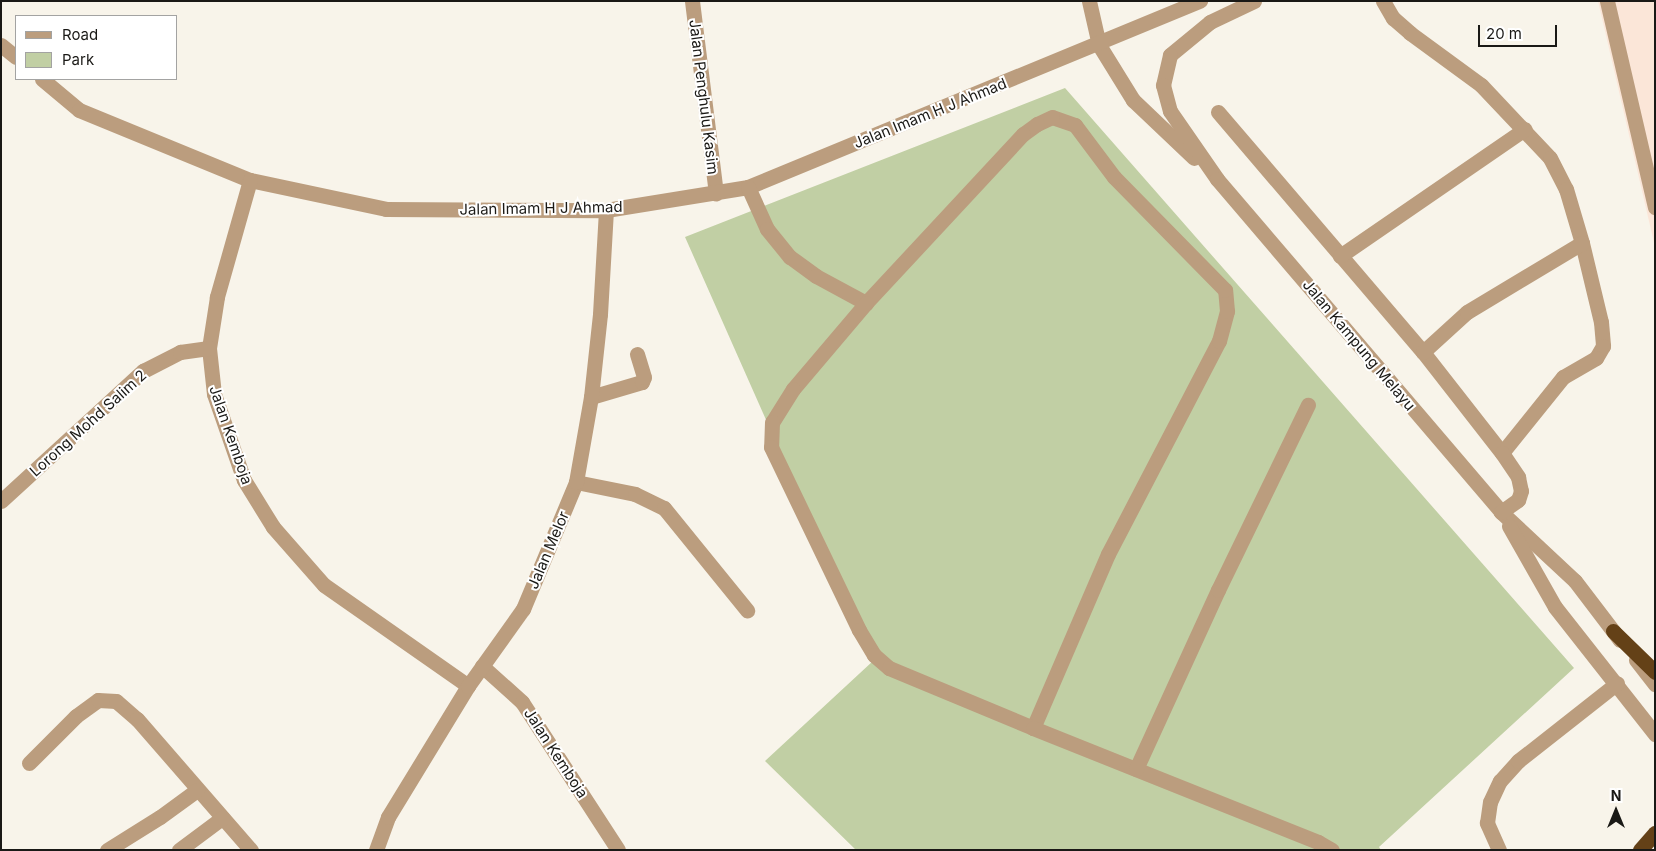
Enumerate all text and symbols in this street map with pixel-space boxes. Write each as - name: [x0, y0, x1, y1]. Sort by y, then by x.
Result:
- legend: [15, 15, 178, 80]
- scale bar: [1481, 15, 1560, 47]
- street label: Jalan Penghulu Kasim: [686, 18, 722, 176]
- text: 20 m: [1486, 24, 1522, 43]
- text: Road: [62, 25, 98, 44]
- text: Park: [62, 50, 94, 69]
- street label: Jalan Imam H J Ahmad: [851, 74, 1009, 152]
- street label: Jalan Imam H J Ahmad: [459, 198, 623, 218]
- street label: Jalan Kampung Melayu: [1299, 276, 1419, 414]
- street label: Lorong Mohd Salim 2: [26, 366, 150, 480]
- street label: Jalan Kemboja: [206, 383, 256, 487]
- street label: Jalan Melor: [524, 508, 572, 592]
- street label: Jalan Kemboja: [520, 705, 592, 801]
- north arrow: [1591, 786, 1641, 836]
- text: N: [1611, 787, 1621, 804]

